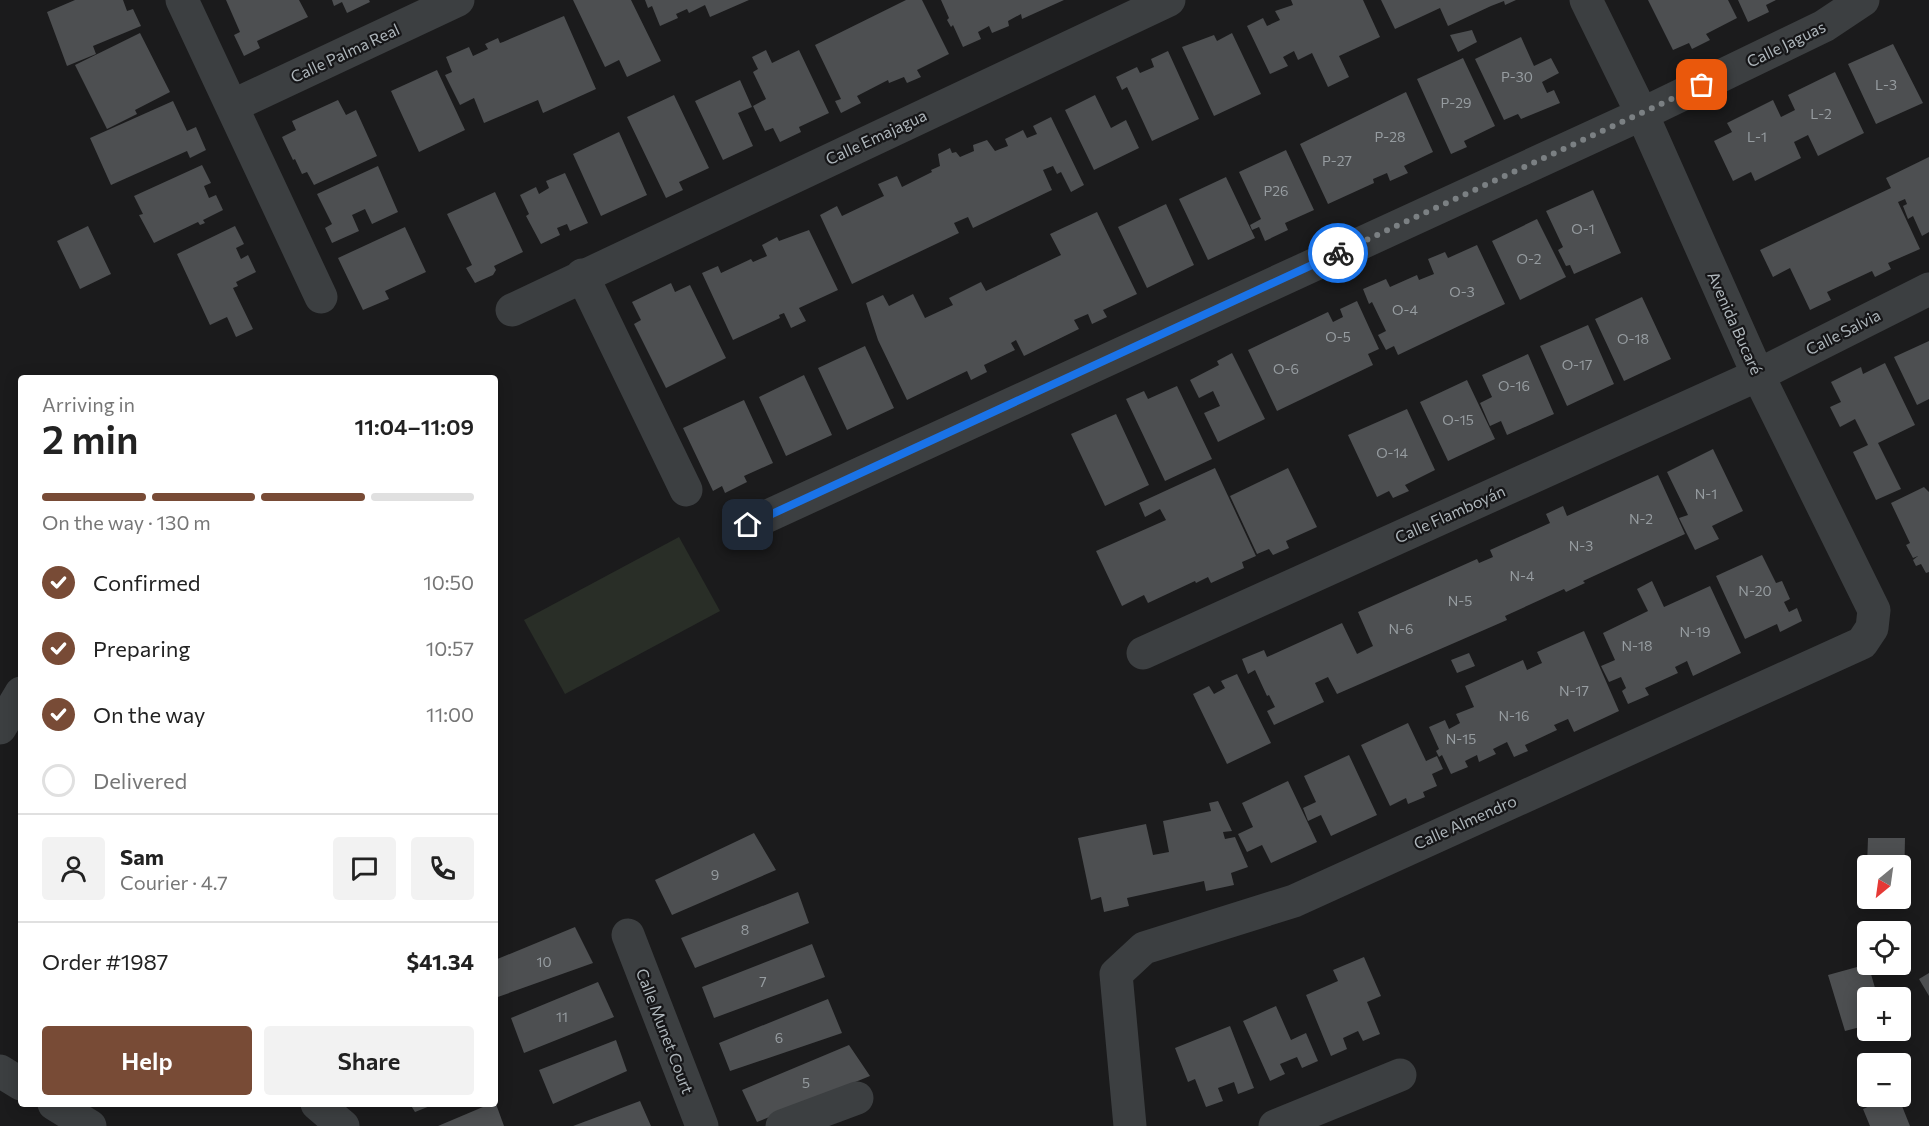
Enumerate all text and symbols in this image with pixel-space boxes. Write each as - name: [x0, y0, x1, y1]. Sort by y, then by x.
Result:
- street label: Calle Jaguas: [1743, 16, 1828, 71]
- street label: Calle Palma Real: [287, 19, 402, 86]
- pin: [1676, 59, 1727, 110]
- house number: P-30: [1501, 68, 1533, 85]
- icon: bag: [1685, 68, 1718, 101]
- house number: L-3: [1875, 76, 1897, 93]
- house number: P-29: [1441, 94, 1471, 111]
- street label: Calle Emajagua: [822, 105, 929, 168]
- house number: L-2: [1810, 105, 1832, 122]
- house number: P-28: [1375, 128, 1405, 145]
- house number: L-1: [1747, 128, 1767, 145]
- house number: P-27: [1322, 152, 1352, 169]
- house number: P26: [1263, 182, 1289, 199]
- house number: O-1: [1571, 220, 1595, 237]
- courier: [1308, 223, 1368, 283]
- icon: bike: [1322, 237, 1355, 270]
- house number: O-2: [1516, 250, 1542, 267]
- street label: Avenida Bucaré: [1704, 268, 1767, 377]
- house number: O-3: [1449, 283, 1475, 300]
- house number: O-4: [1392, 301, 1418, 318]
- street label: Calle Salvia: [1802, 305, 1883, 359]
- house number: O-5: [1325, 328, 1351, 345]
- house number: O-18: [1617, 330, 1649, 347]
- house number: O-17: [1562, 356, 1592, 373]
- house number: O-6: [1273, 360, 1299, 377]
- house number: O-16: [1498, 377, 1530, 394]
- text: Arriving in: [42, 392, 135, 416]
- house number: O-15: [1442, 411, 1474, 428]
- text: 11:04–11:09: [354, 413, 474, 440]
- text: 2 min: [42, 414, 139, 462]
- house number: O-14: [1376, 444, 1408, 461]
- street label: Calle Flamboyán: [1392, 481, 1508, 546]
- house number: N-1: [1695, 485, 1717, 502]
- pin: [722, 499, 773, 550]
- icon: home: [731, 508, 764, 541]
- text: On the way · 130 m: [42, 510, 211, 534]
- house number: N-2: [1629, 510, 1653, 527]
- house number: N-3: [1569, 537, 1593, 554]
- icon: check: [42, 566, 75, 599]
- house number: N-4: [1510, 567, 1535, 584]
- text: Confirmed: [93, 569, 200, 596]
- text: 10:50: [423, 570, 474, 594]
- house number: N-20: [1738, 582, 1772, 599]
- house number: N-5: [1448, 592, 1472, 609]
- house number: N-6: [1389, 620, 1413, 637]
- house number: N-19: [1680, 623, 1710, 640]
- icon: check: [42, 632, 75, 665]
- text: Preparing: [93, 635, 190, 662]
- text: 10:57: [426, 636, 474, 660]
- house number: N-18: [1622, 637, 1652, 654]
- house number: N-17: [1559, 682, 1589, 699]
- icon: check: [42, 698, 75, 731]
- text: On the way: [93, 701, 205, 728]
- text: 11:00: [426, 702, 474, 726]
- house number: N-16: [1499, 707, 1529, 724]
- house number: N-15: [1446, 730, 1476, 747]
- text: Delivered: [93, 767, 187, 794]
- street label: Calle Almendro: [1410, 790, 1519, 853]
- button: person: [42, 837, 105, 900]
- button: chat: [333, 837, 396, 900]
- button: phone: [411, 837, 474, 900]
- text: Sam: [120, 843, 164, 870]
- north arrow: [1857, 855, 1911, 909]
- map controls: [1857, 855, 1911, 1107]
- house number: 9: [711, 866, 719, 883]
- text: Courier · 4.7: [120, 870, 228, 894]
- house number: 8: [741, 921, 749, 938]
- button: locate: [1857, 921, 1911, 975]
- text: Order #1987: [42, 948, 168, 975]
- text: $41.34: [406, 948, 474, 975]
- house number: 10: [536, 953, 552, 970]
- street label: Calle Munet Court: [633, 965, 698, 1097]
- house number: 7: [759, 973, 767, 990]
- button: +: [1857, 987, 1911, 1041]
- house number: 11: [556, 1008, 568, 1025]
- button: Help: [42, 1026, 252, 1095]
- button: Share: [264, 1026, 474, 1095]
- house number: 6: [775, 1029, 783, 1046]
- button: −: [1857, 1053, 1911, 1107]
- house number: 5: [802, 1074, 810, 1091]

